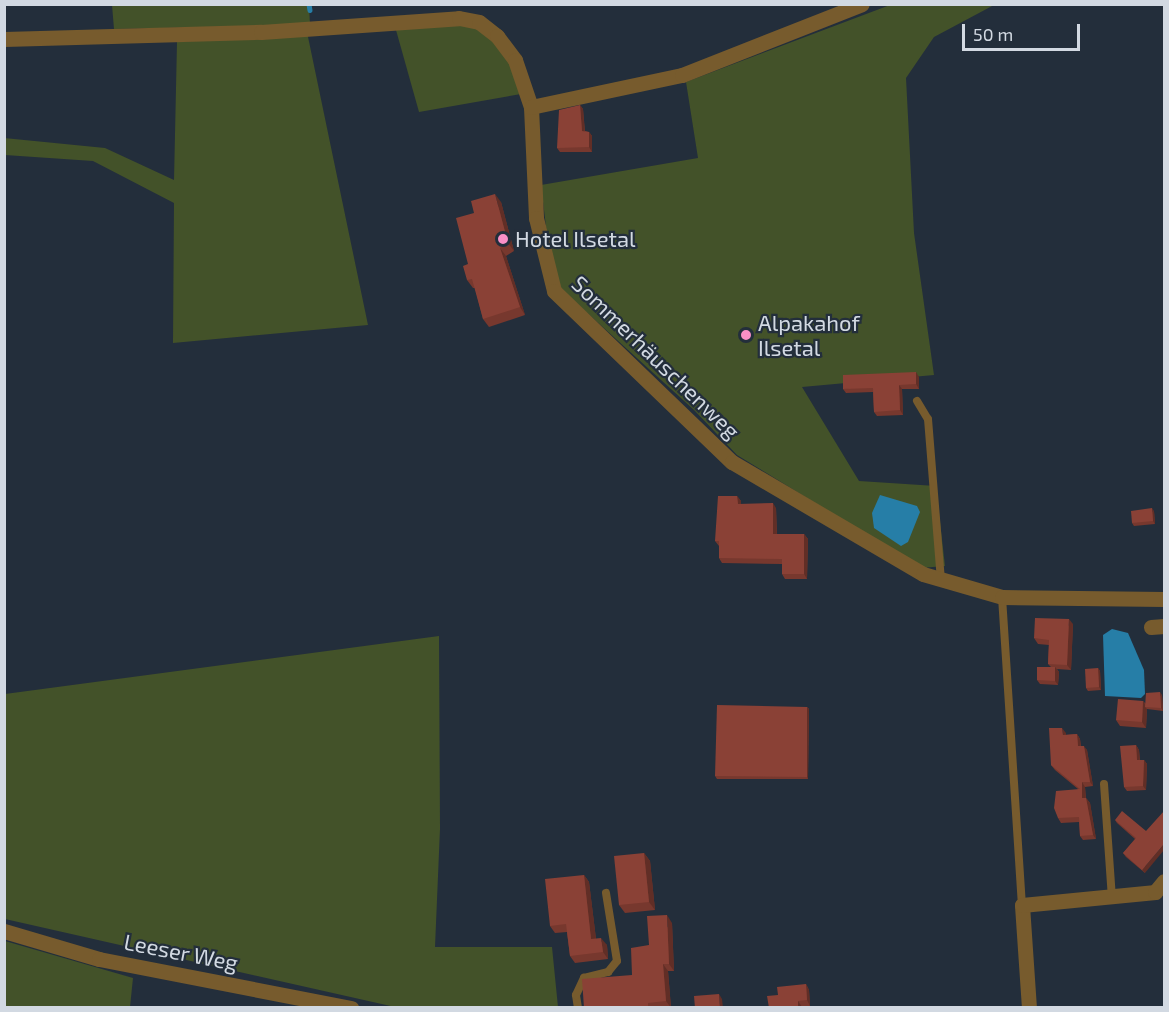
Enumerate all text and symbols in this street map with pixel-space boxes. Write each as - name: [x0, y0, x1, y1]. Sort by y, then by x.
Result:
- scale bar: [965, 12, 1084, 50]
- text: 50 m: [973, 23, 1013, 45]
- place label: Hotel Ilsetal: [515, 226, 636, 252]
- marker: Hotel Ilsetal: [496, 232, 510, 246]
- street label: Sommerhäuschenweg: [567, 270, 745, 444]
- place label: Alpakahof Ilsetal: [758, 309, 860, 360]
- marker: Alpakahof Ilsetal: [739, 328, 753, 342]
- street label: Leeser Weg: [121, 928, 241, 976]

